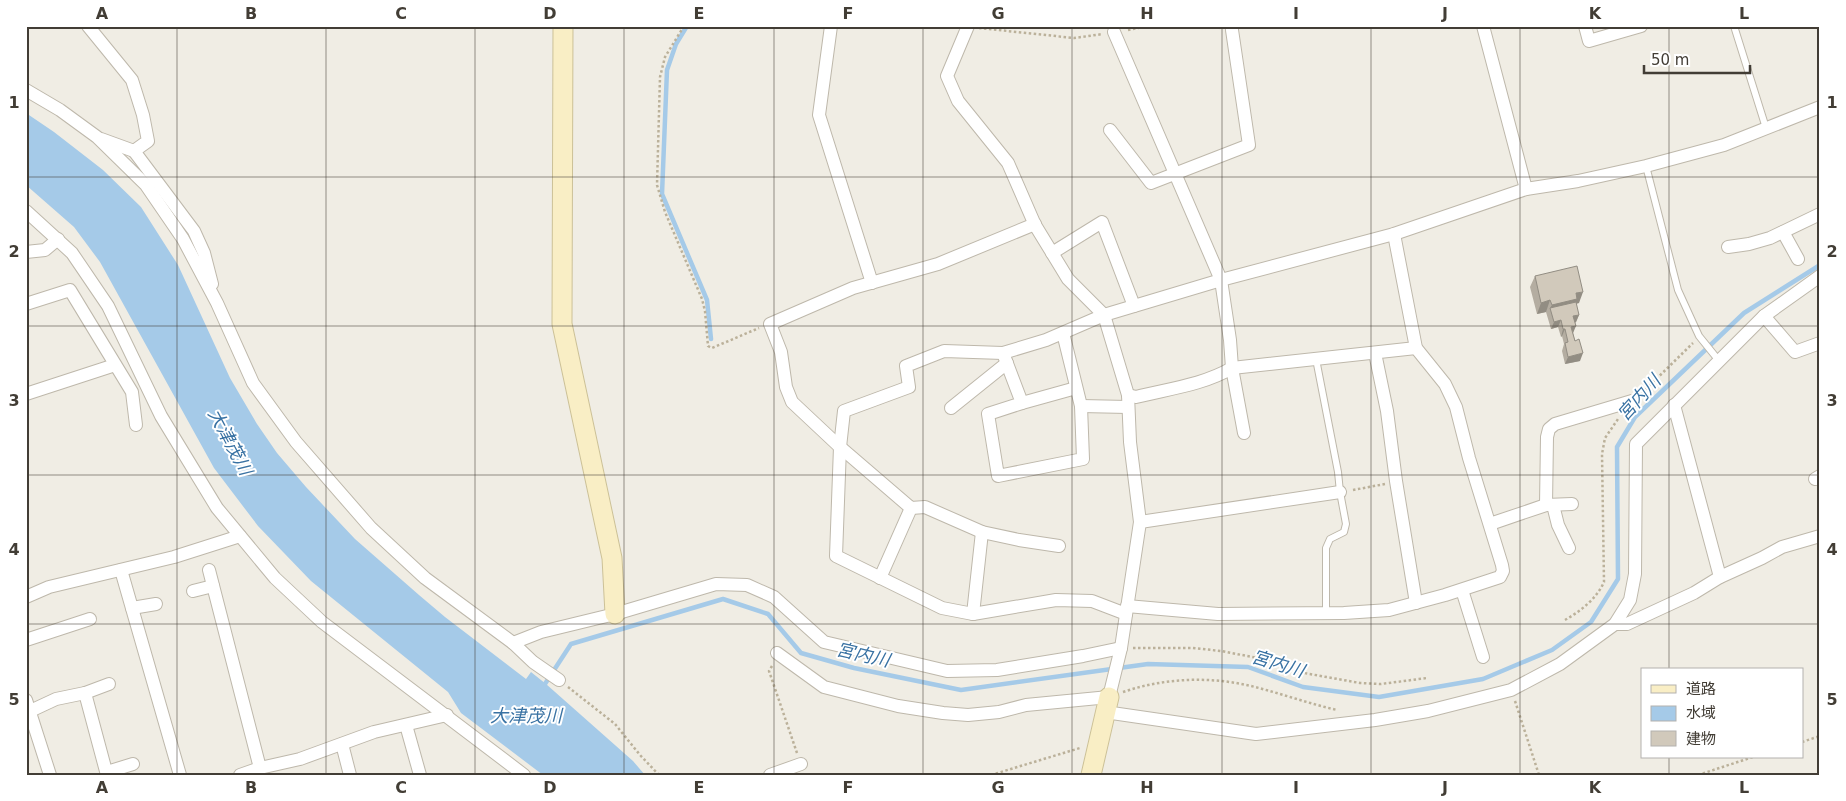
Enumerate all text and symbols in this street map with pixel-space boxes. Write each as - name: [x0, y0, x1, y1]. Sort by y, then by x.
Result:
- text: A: [96, 4, 109, 23]
- text: B: [245, 4, 257, 23]
- text: C: [395, 4, 407, 23]
- text: D: [543, 4, 557, 23]
- text: E: [694, 4, 704, 23]
- text: F: [843, 4, 853, 23]
- text: G: [991, 4, 1005, 23]
- text: H: [1140, 4, 1154, 23]
- text: I: [1293, 4, 1299, 23]
- text: J: [1441, 4, 1448, 23]
- text: K: [1589, 4, 1602, 23]
- text: L: [1739, 4, 1749, 23]
- scale bar: [1644, 42, 1750, 74]
- text: 50 m: [1651, 51, 1689, 69]
- text: 1: [8, 93, 20, 112]
- text: 1: [1826, 93, 1838, 112]
- text: 2: [8, 242, 20, 261]
- text: 2: [1826, 242, 1838, 261]
- water label: 宮内川: [1613, 369, 1666, 425]
- text: 3: [8, 391, 20, 410]
- text: 3: [1826, 391, 1838, 410]
- water label: 大津茂川: [204, 405, 258, 480]
- text: 4: [8, 540, 20, 559]
- text: 4: [1826, 540, 1838, 559]
- water label: 宮内川: [834, 638, 894, 671]
- water label: 宮内川: [1249, 646, 1309, 682]
- legend: [1641, 668, 1804, 758]
- text: 道路: [1686, 680, 1716, 698]
- text: 5: [8, 690, 20, 709]
- text: 5: [1826, 690, 1838, 709]
- text: 水域: [1686, 704, 1716, 722]
- water label: 大津茂川: [490, 705, 564, 726]
- text: 建物: [1686, 730, 1716, 748]
- text: A: [96, 778, 109, 797]
- text: B: [245, 778, 257, 797]
- text: C: [395, 778, 407, 797]
- text: D: [543, 778, 557, 797]
- text: E: [694, 778, 704, 797]
- text: F: [843, 778, 853, 797]
- text: G: [991, 778, 1005, 797]
- text: H: [1140, 778, 1154, 797]
- text: I: [1293, 778, 1299, 797]
- text: J: [1441, 778, 1448, 797]
- text: K: [1589, 778, 1602, 797]
- text: L: [1739, 778, 1749, 797]

